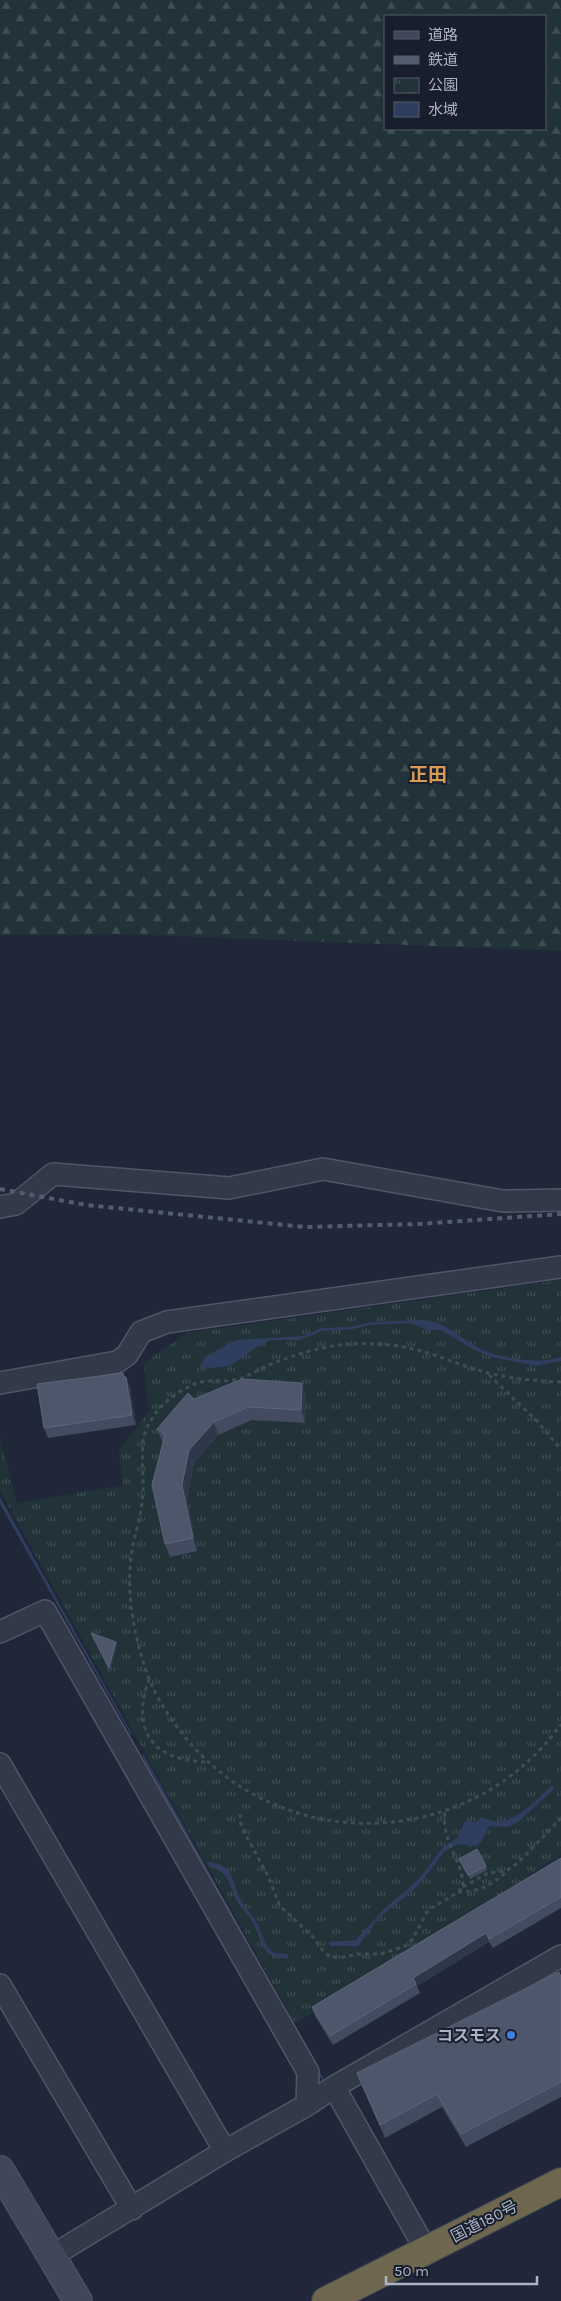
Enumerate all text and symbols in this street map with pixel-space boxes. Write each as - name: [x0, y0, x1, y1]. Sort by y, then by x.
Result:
- legend: [384, 15, 546, 130]
- text: 道路: [428, 26, 458, 44]
- text: 鉄道: [428, 51, 458, 69]
- text: 公園: [428, 76, 458, 94]
- text: 水域: [428, 101, 458, 119]
- district label: 正田: [409, 764, 447, 786]
- place label: コスモス: [437, 2026, 501, 2045]
- marker: コスモス: [505, 2029, 517, 2041]
- street label: 国道180号: [447, 2196, 521, 2246]
- scale bar: [386, 2254, 537, 2286]
- text: 50 m: [394, 2262, 429, 2280]

